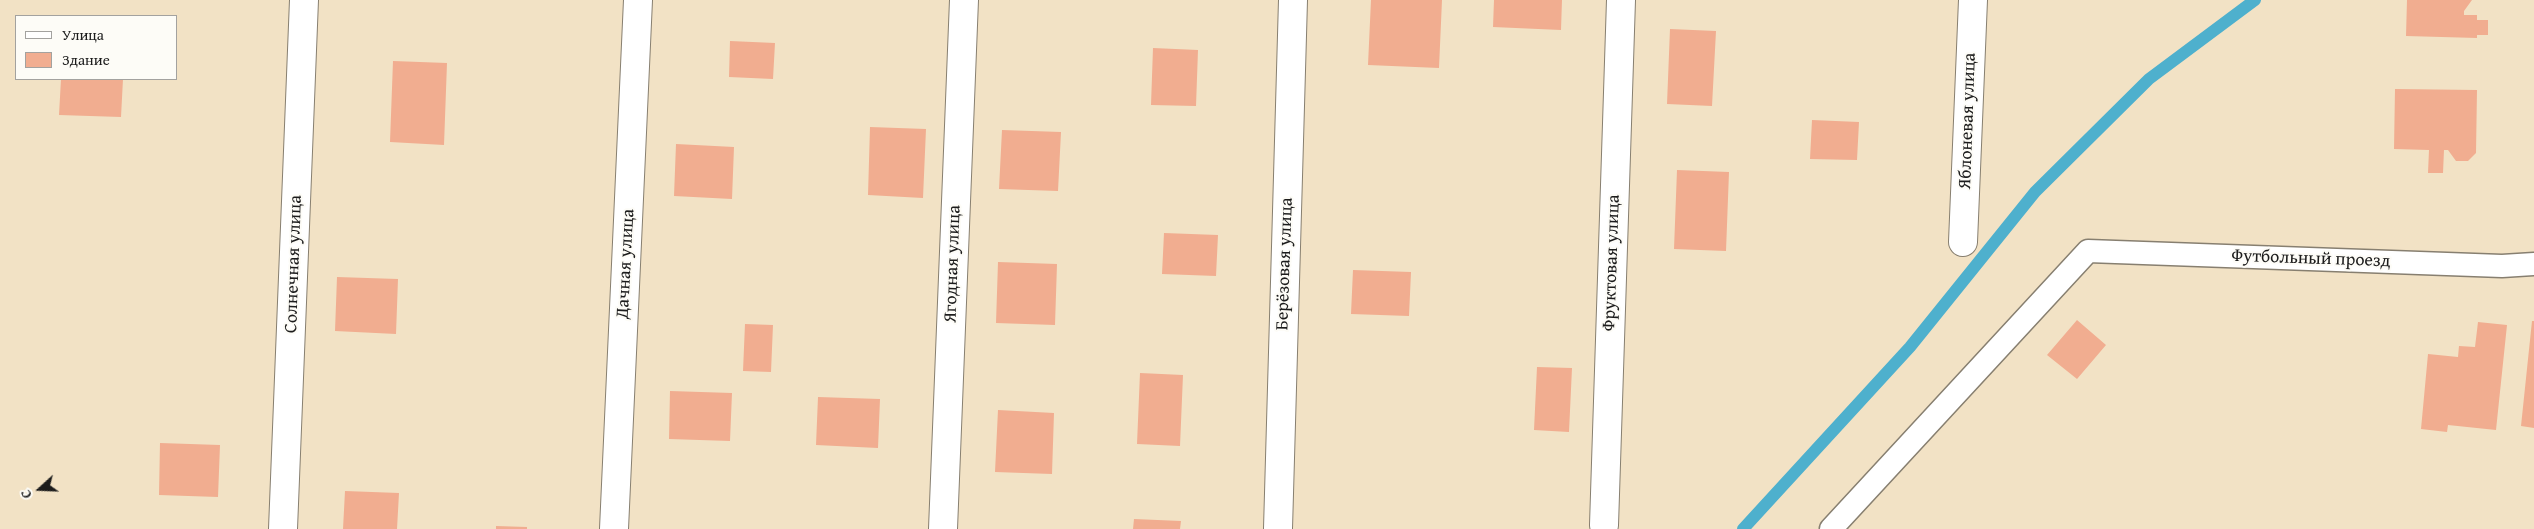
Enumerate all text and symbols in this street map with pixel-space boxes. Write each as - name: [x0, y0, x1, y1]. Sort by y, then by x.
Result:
- legend: [15, 15, 178, 80]
- text: Улица: [62, 24, 104, 45]
- text: Здание: [62, 49, 110, 70]
- street label: Яблоневая улица: [1955, 52, 1981, 190]
- street label: Фруктовая улица: [1599, 194, 1625, 332]
- street label: Солнечная улица: [281, 195, 307, 333]
- street label: Берёзовая улица: [1272, 197, 1298, 331]
- street label: Ягодная улица: [940, 205, 966, 323]
- street label: Дачная улица: [612, 208, 640, 320]
- street label: Футбольный проезд: [2231, 245, 2391, 273]
- north arrow: [15, 464, 65, 514]
- text: С: [15, 487, 37, 501]

